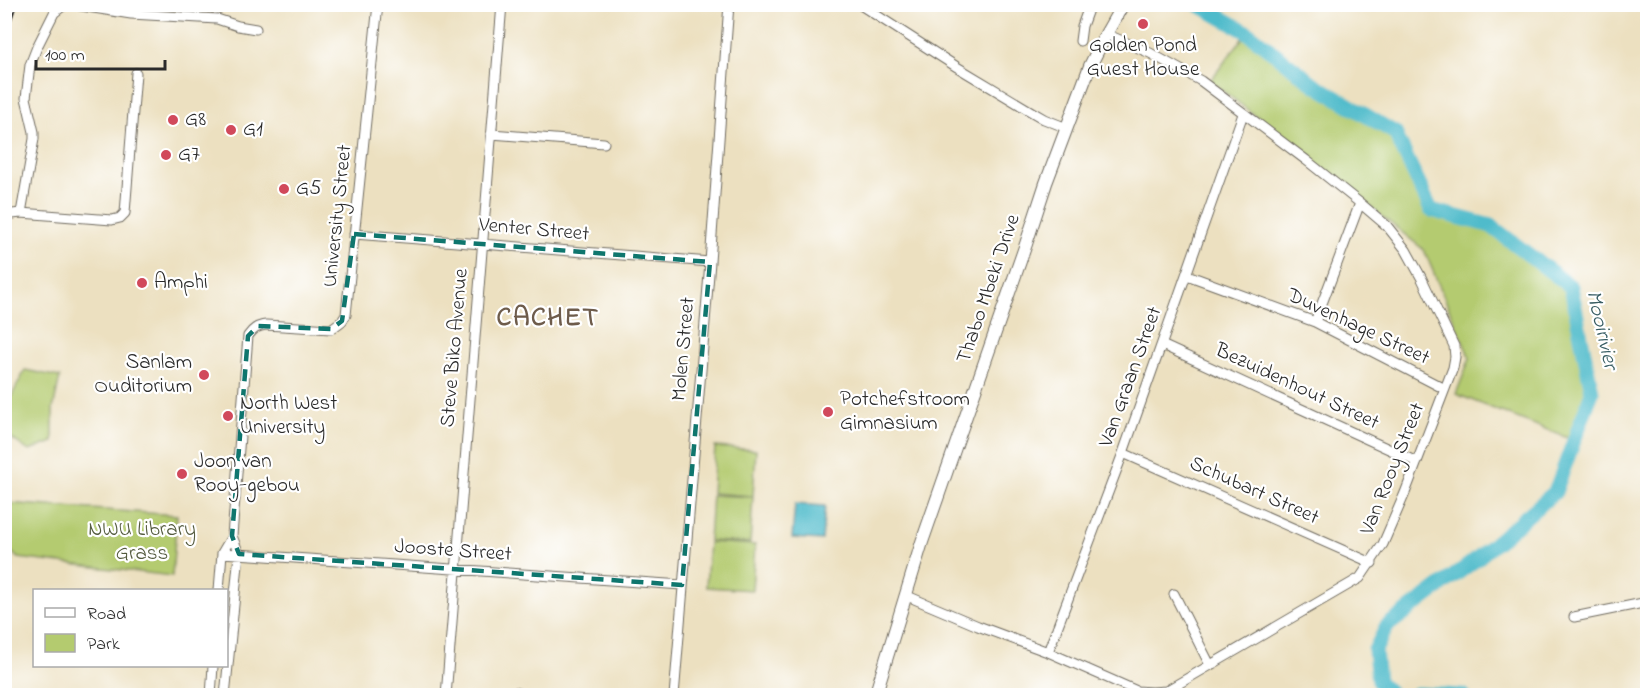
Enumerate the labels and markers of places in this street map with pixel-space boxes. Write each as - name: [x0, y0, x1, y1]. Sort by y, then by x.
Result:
- marker: Golden Pond Guest House: [1136, 17, 1150, 31]
- place label: Golden Pond Guest House: [1087, 31, 1200, 85]
- place label: G8: [185, 105, 206, 135]
- marker: G8: [166, 113, 180, 127]
- place label: G1: [243, 115, 263, 145]
- marker: G1: [224, 123, 238, 137]
- place label: G7: [178, 140, 200, 170]
- marker: G7: [159, 148, 173, 162]
- place label: G5: [296, 174, 321, 204]
- marker: G5: [277, 182, 291, 196]
- place label: Amphi: [154, 268, 208, 298]
- marker: Amphi: [135, 276, 149, 290]
- place label: Sanlam Ouditorium: [94, 348, 192, 402]
- marker: Sanlam Ouditorium: [197, 368, 211, 382]
- place label: Potchefstroom Gimnasium: [840, 385, 970, 439]
- place label: North West University: [240, 389, 337, 445]
- marker: Potchefstroom Gimnasium: [821, 405, 835, 419]
- marker: North West University: [221, 409, 235, 423]
- place label: Joon van Rooy-gebou: [194, 447, 300, 503]
- marker: Joon van Rooy-gebou: [175, 467, 189, 481]

